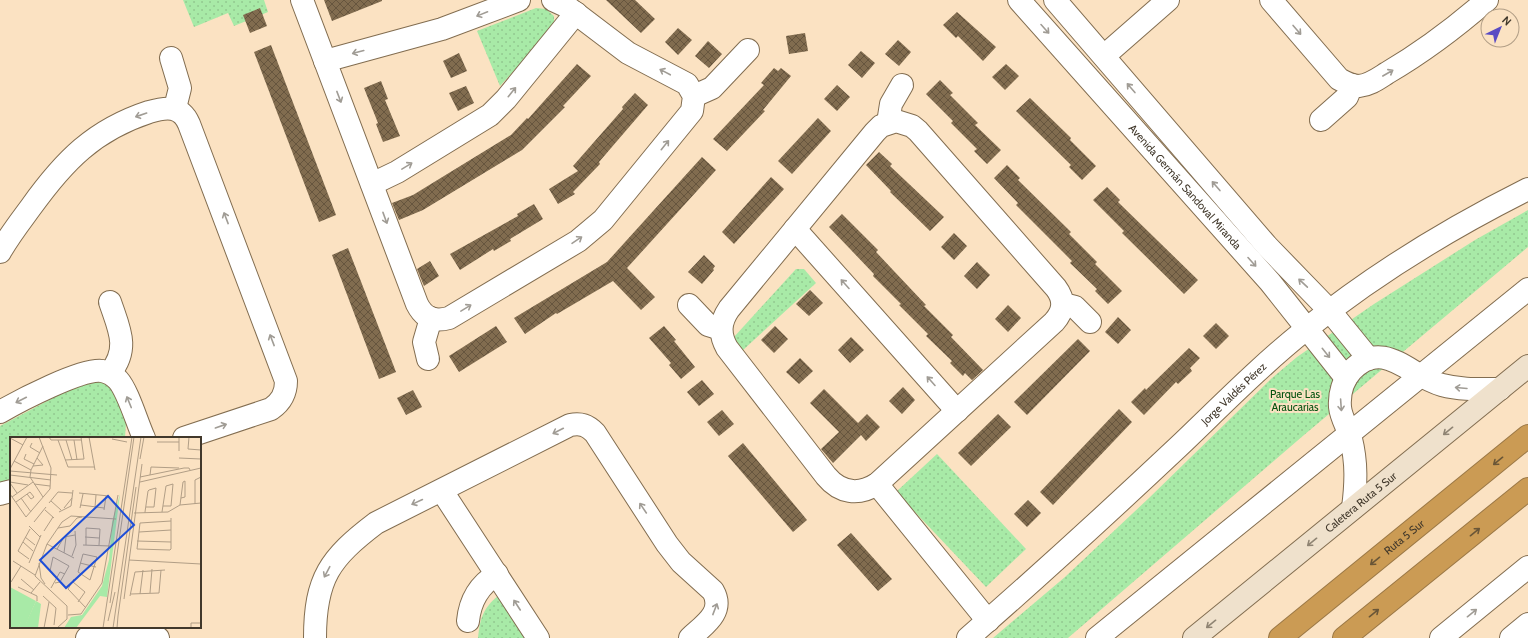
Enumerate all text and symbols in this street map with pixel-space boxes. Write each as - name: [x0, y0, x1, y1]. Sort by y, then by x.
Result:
- north arrow: [1480, 8, 1520, 48]
- one-way arrow: [477, 11, 489, 18]
- text: N: [1499, 13, 1514, 28]
- one-way arrow: [1040, 24, 1049, 34]
- one-way arrow: [1292, 24, 1301, 35]
- one-way arrow: [352, 49, 365, 56]
- one-way arrow: [659, 68, 671, 75]
- one-way arrow: [1382, 68, 1394, 76]
- one-way arrow: [1127, 83, 1136, 93]
- one-way arrow: [508, 86, 517, 97]
- one-way arrow: [335, 91, 343, 103]
- one-way arrow: [136, 111, 148, 119]
- street label: Avenida Germán Sandoval Miranda: [1126, 121, 1245, 253]
- one-way arrow: [660, 140, 669, 150]
- one-way arrow: [401, 162, 412, 170]
- one-way arrow: [1212, 181, 1221, 192]
- one-way arrow: [382, 212, 390, 224]
- one-way arrow: [221, 213, 229, 225]
- one-way arrow: [572, 236, 583, 244]
- one-way arrow: [1247, 257, 1256, 267]
- one-way arrow: [1298, 278, 1308, 288]
- one-way arrow: [840, 279, 849, 290]
- one-way arrow: [460, 303, 472, 311]
- one-way arrow: [267, 334, 275, 346]
- one-way arrow: [1322, 348, 1331, 359]
- street label: Jorge Valdés Pérez: [1197, 359, 1269, 429]
- one-way arrow: [927, 376, 936, 387]
- one-way arrow: [1455, 385, 1468, 392]
- park label: Parque Las Araucarias: [1270, 387, 1320, 414]
- one-way arrow: [125, 396, 132, 408]
- one-way arrow: [15, 397, 27, 404]
- one-way arrow: [1337, 398, 1344, 411]
- one-way arrow: [215, 421, 227, 429]
- one-way arrow: [1442, 427, 1453, 436]
- one-way arrow: [552, 428, 564, 435]
- inset map: [10, 437, 201, 628]
- one-way arrow: [1492, 457, 1503, 465]
- street label: Caletera Ruta 5 Sur: [1322, 469, 1400, 536]
- one-way arrow: [412, 499, 424, 506]
- one-way arrow: [639, 502, 647, 513]
- street label: Ruta 5 Sur: [1381, 516, 1427, 557]
- one-way arrow: [1470, 527, 1481, 536]
- one-way arrow: [1306, 537, 1317, 546]
- one-way arrow: [1370, 556, 1381, 565]
- one-way arrow: [323, 566, 330, 578]
- one-way arrow: [513, 600, 521, 611]
- one-way arrow: [712, 604, 720, 616]
- one-way arrow: [1369, 609, 1380, 618]
- one-way arrow: [1466, 609, 1477, 618]
- one-way arrow: [1206, 619, 1216, 628]

